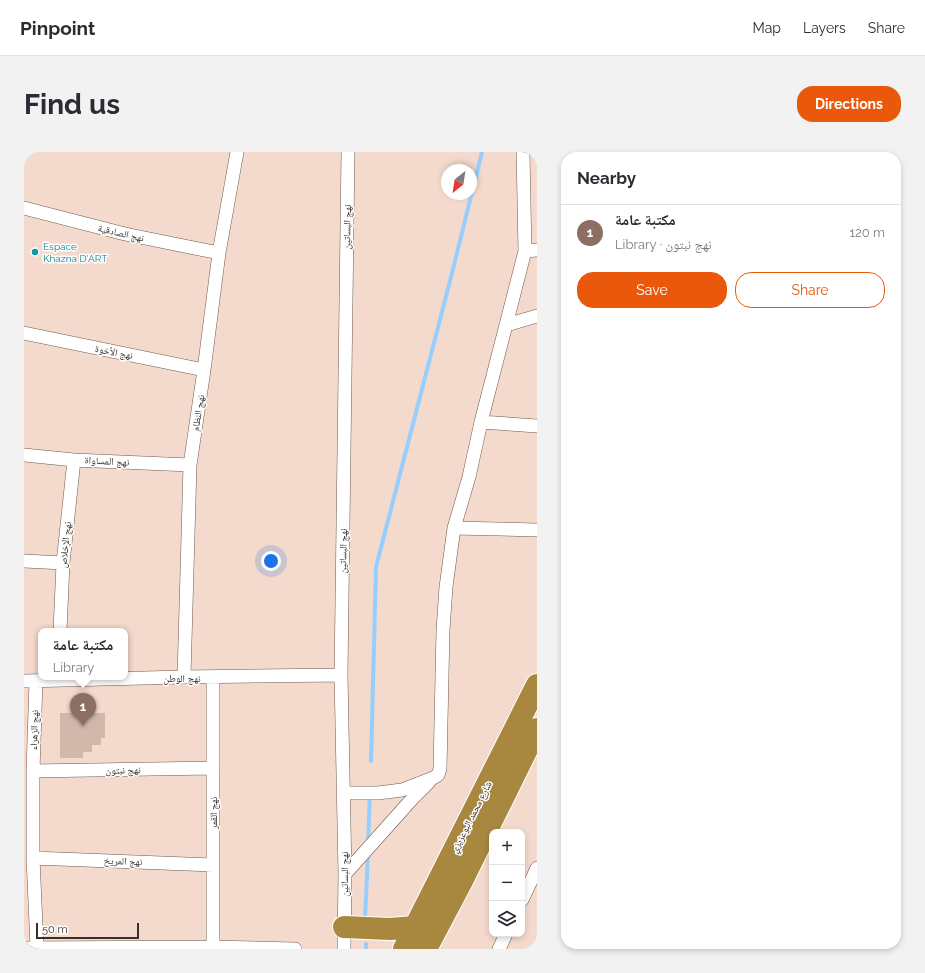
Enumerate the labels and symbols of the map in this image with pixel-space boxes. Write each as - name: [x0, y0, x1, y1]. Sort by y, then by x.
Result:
- north arrow: [441, 164, 477, 200]
- street label: نهج البساتين: [341, 204, 354, 250]
- street label: نهج الصادقية: [97, 222, 145, 245]
- place label: Espace Khazna D'ART: [43, 241, 107, 264]
- marker: Espace Khazna D'ART: [30, 247, 40, 257]
- street label: نهج الأخوة: [94, 343, 134, 362]
- street label: نهج النظام: [190, 394, 208, 432]
- street label: نهج المساواة: [84, 454, 130, 469]
- street label: نهج الإخلاص: [57, 521, 74, 569]
- street label: نهج البساتين: [337, 528, 350, 574]
- your location: [261, 551, 281, 571]
- street label: نهج الوطن: [163, 673, 201, 685]
- pin: 1: [70, 693, 96, 726]
- street label: نهج الزهراء: [28, 709, 41, 750]
- street label: نهج نبتون: [105, 764, 141, 777]
- street label: شارع محمد البوعزيزي: [448, 779, 496, 856]
- street label: نهج القمر: [208, 797, 220, 830]
- street label: نهج البساتين: [339, 851, 351, 897]
- street label: نهج المريخ: [104, 855, 143, 868]
- scale bar: [36, 921, 139, 940]

